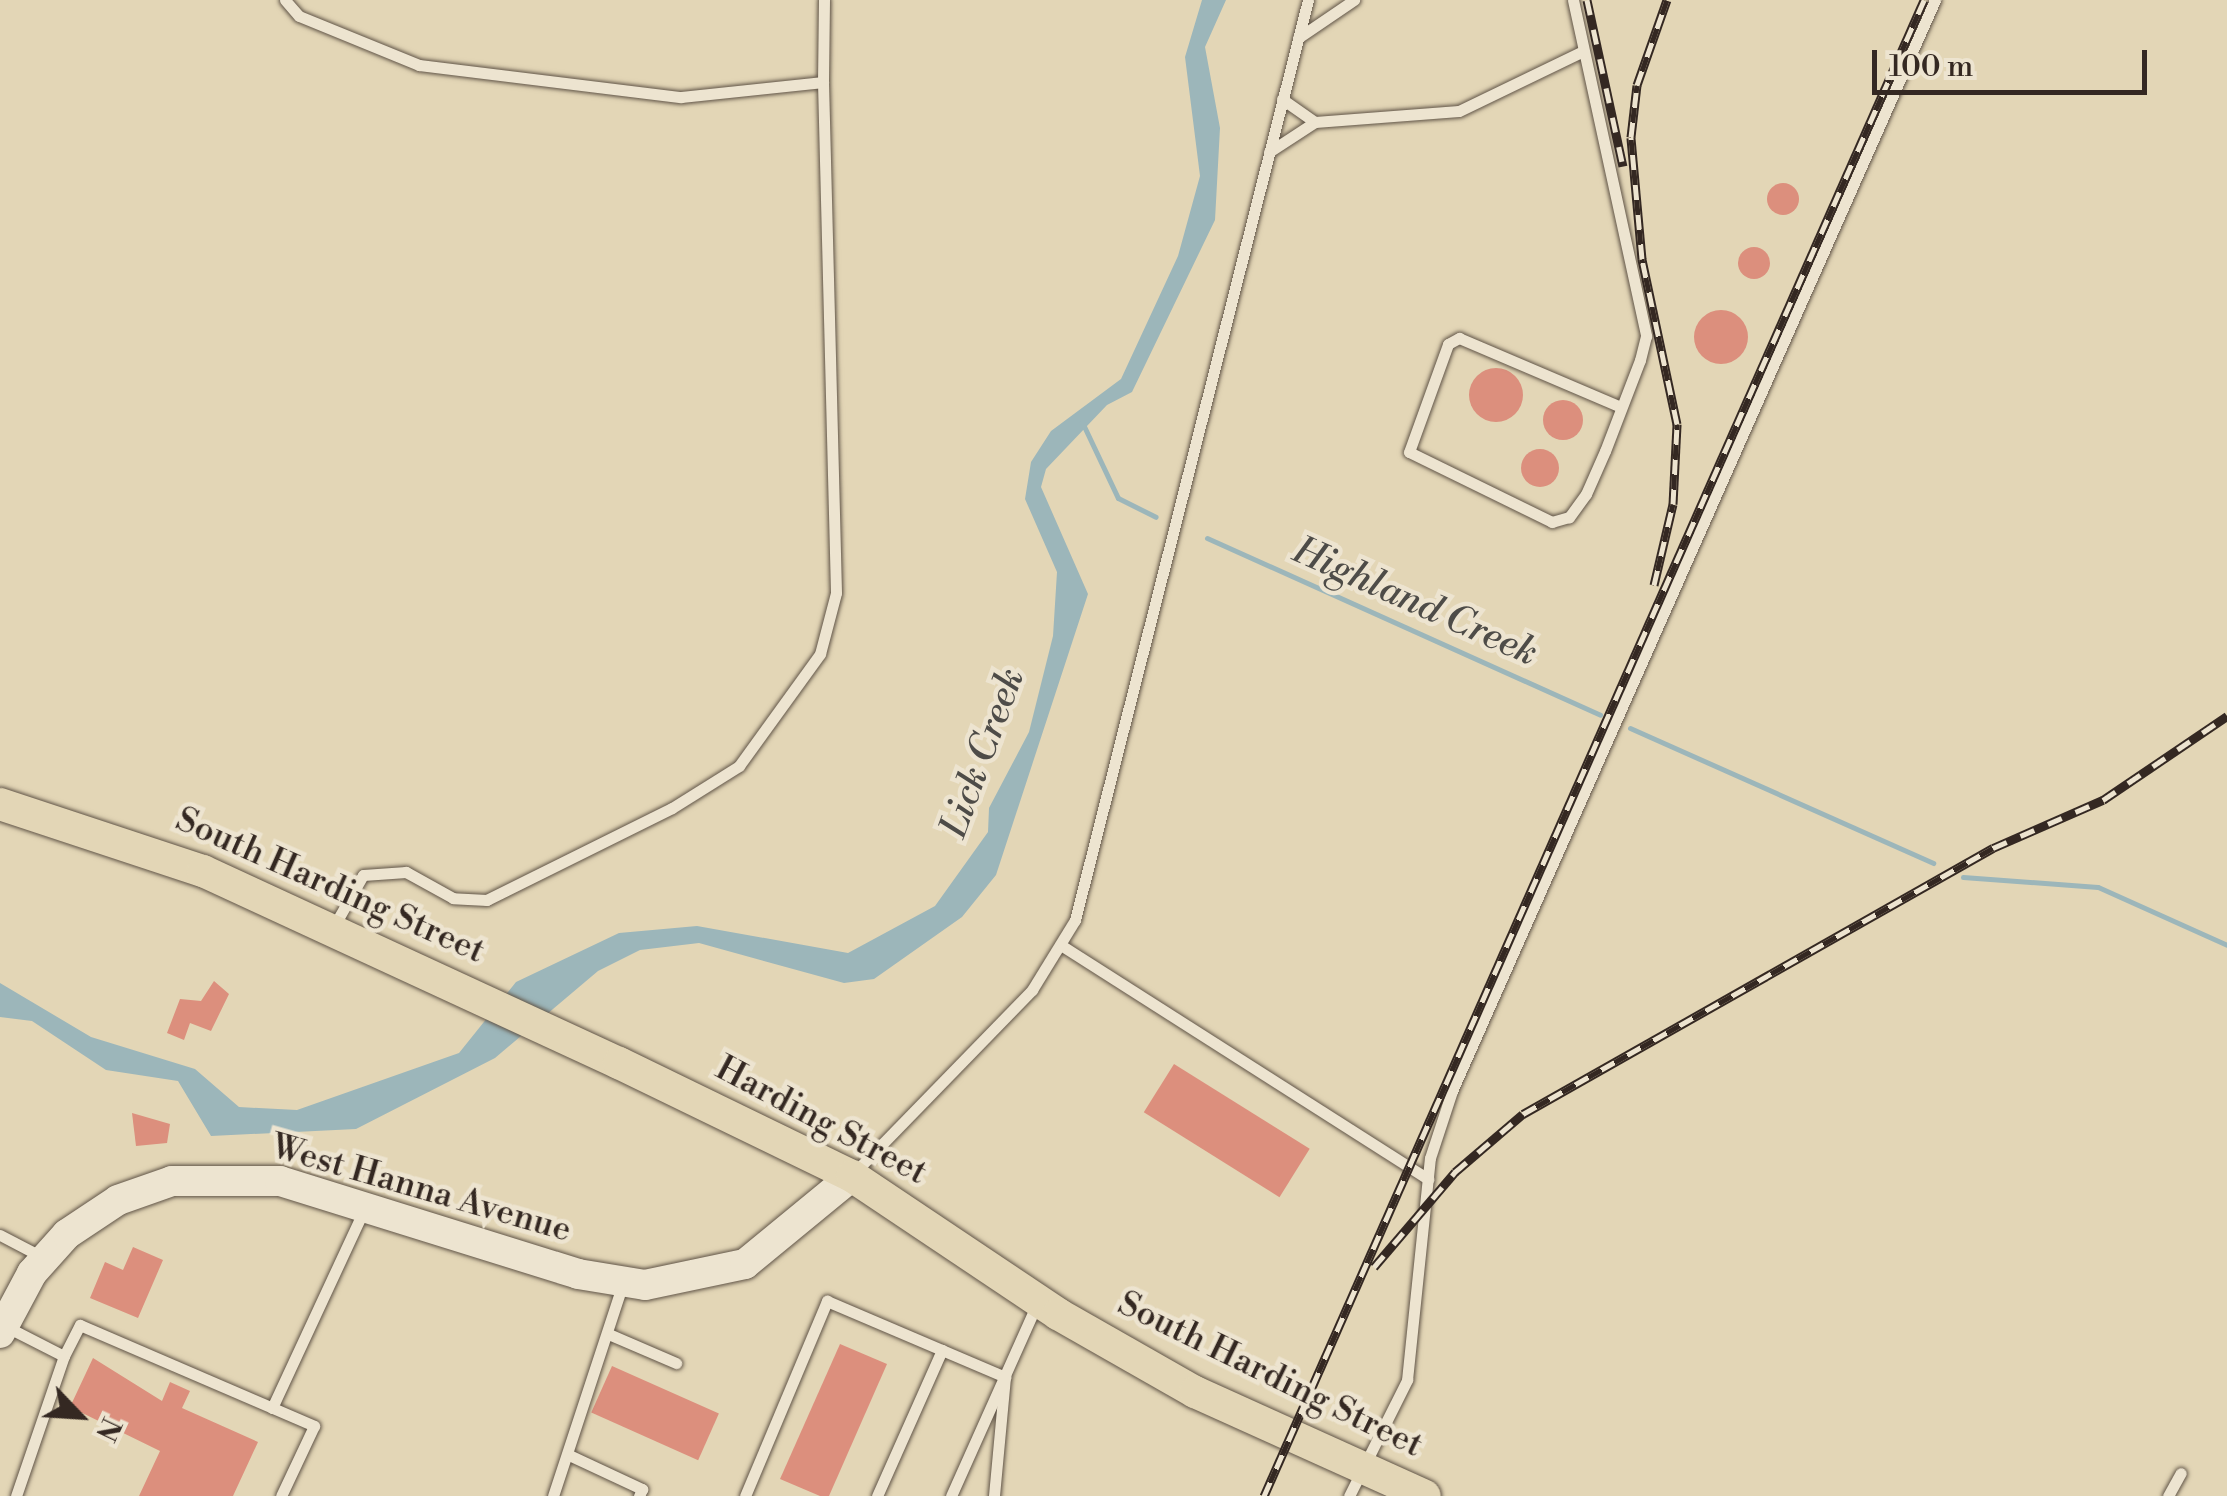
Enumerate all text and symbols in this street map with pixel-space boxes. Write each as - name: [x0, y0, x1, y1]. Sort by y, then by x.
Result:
- scale bar: [1877, 30, 2152, 92]
- text: 100 m: [1889, 48, 1973, 86]
- water label: Highland Creek: [1286, 528, 1544, 676]
- water label: Lick Creek: [931, 662, 1035, 844]
- street label: South Harding Street: [169, 799, 491, 973]
- street label: Harding Street: [708, 1048, 934, 1194]
- street label: West Hanna Avenue: [266, 1126, 576, 1252]
- street label: South Harding Street: [1111, 1283, 1429, 1467]
- north arrow: [30, 1366, 130, 1466]
- text: N: [87, 1411, 128, 1446]

